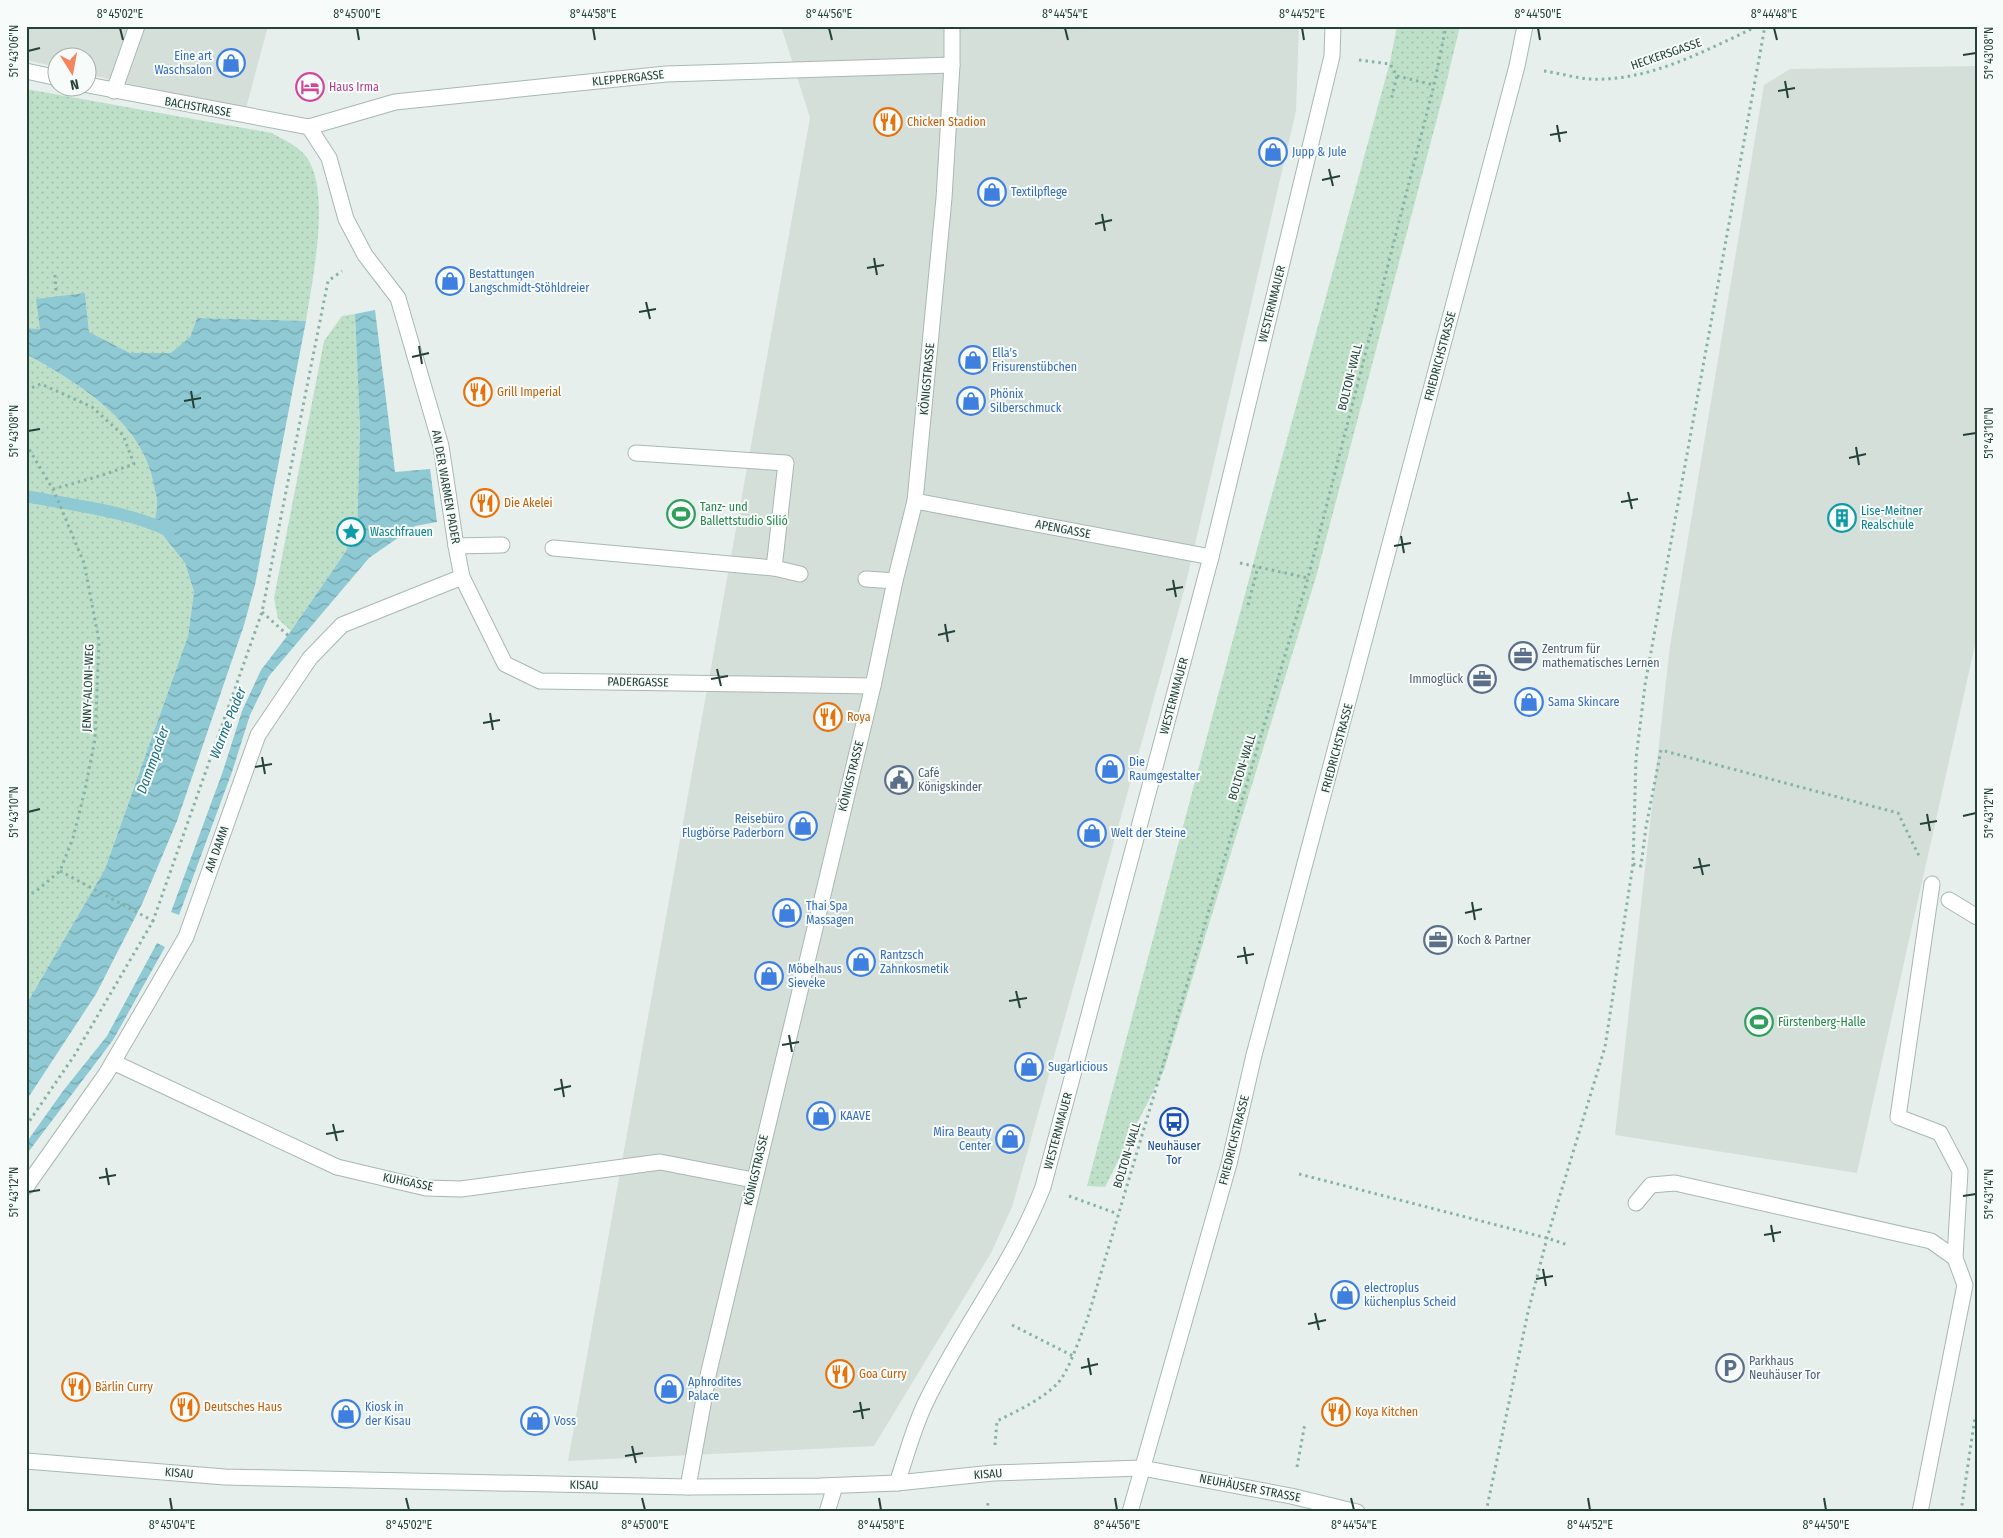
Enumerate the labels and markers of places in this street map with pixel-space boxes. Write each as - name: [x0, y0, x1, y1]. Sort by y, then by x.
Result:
- shop icon: Eine art Waschsalon: [216, 48, 246, 78]
- place label: Eine art Waschsalon: [154, 49, 212, 77]
- hotel icon: Haus Irma: [295, 72, 325, 102]
- place label: Haus Irma: [329, 80, 379, 94]
- restaurant icon: Chicken Stadion: [873, 107, 903, 137]
- place label: Chicken Stadion: [907, 115, 986, 129]
- shop icon: Jupp & Jule: [1258, 137, 1288, 167]
- place label: Jupp & Jule: [1292, 145, 1347, 159]
- shop icon: Textilpflege: [977, 177, 1007, 207]
- place label: Textilpflege: [1011, 185, 1067, 199]
- shop icon: Bestattungen Langschmidt-Stöhldreier: [435, 266, 465, 296]
- place label: Bestattungen Langschmidt-Stöhldreier: [469, 267, 590, 295]
- shop icon: Ella's Frisurenstübchen: [958, 345, 988, 375]
- place label: Ella's Frisurenstübchen: [992, 346, 1077, 374]
- restaurant icon: Grill Imperial: [463, 377, 493, 407]
- place label: Grill Imperial: [497, 385, 561, 399]
- shop icon: Phönix Silberschmuck: [956, 386, 986, 416]
- place label: Phönix Silberschmuck: [990, 387, 1062, 415]
- restaurant icon: Die Akelei: [470, 488, 500, 518]
- place label: Die Akelei: [504, 496, 553, 510]
- sports icon: Tanz- und Ballettstudio Silió: [666, 499, 696, 529]
- place label: Tanz- und Ballettstudio Silió: [700, 500, 788, 528]
- building icon: Lise-Meitner Realschule: [1827, 503, 1857, 533]
- place label: Lise-Meitner Realschule: [1861, 504, 1923, 532]
- place icon: Waschfrauen: [336, 517, 366, 547]
- place label: Waschfrauen: [370, 525, 433, 539]
- office icon: Zentrum für mathematisches Lernen: [1508, 641, 1538, 671]
- place label: Zentrum für mathematisches Lernen: [1542, 642, 1660, 670]
- office icon: Immoglück: [1467, 664, 1497, 694]
- place label: Immoglück: [1409, 672, 1463, 686]
- shop icon: Sama Skincare: [1514, 687, 1544, 717]
- place label: Sama Skincare: [1548, 695, 1619, 709]
- restaurant icon: Roya: [813, 702, 843, 732]
- place label: Roya: [847, 710, 871, 724]
- shop icon: Die Raumgestalter: [1095, 754, 1125, 784]
- place label: Die Raumgestalter: [1129, 755, 1201, 783]
- public building icon: Café Königskinder: [884, 765, 914, 795]
- place label: Café Königskinder: [918, 766, 983, 794]
- shop icon: Reisebüro Flugbörse Paderborn: [788, 811, 818, 841]
- place label: Reisebüro Flugbörse Paderborn: [682, 812, 784, 840]
- shop icon: Welt der Steine: [1077, 818, 1107, 848]
- place label: Welt der Steine: [1111, 826, 1186, 840]
- shop icon: Thai Spa Massagen: [772, 898, 802, 928]
- place label: Thai Spa Massagen: [806, 899, 854, 927]
- office icon: Koch & Partner: [1423, 925, 1453, 955]
- place label: Koch & Partner: [1457, 933, 1531, 947]
- shop icon: Rantzsch Zahnkosmetik: [846, 947, 876, 977]
- place label: Rantzsch Zahnkosmetik: [880, 948, 949, 976]
- shop icon: Möbelhaus Sieveke: [754, 961, 784, 991]
- place label: Möbelhaus Sieveke: [788, 962, 842, 990]
- sports icon: Fürstenberg-Halle: [1744, 1007, 1774, 1037]
- place label: Fürstenberg-Halle: [1778, 1015, 1866, 1029]
- shop icon: Sugarlicious: [1014, 1052, 1044, 1082]
- place label: Sugarlicious: [1048, 1060, 1108, 1074]
- shop icon: KAAVE: [806, 1101, 836, 1131]
- bus stop icon: Neuhäuser Tor: [1159, 1107, 1189, 1137]
- place label: KAAVE: [840, 1109, 871, 1123]
- shop icon: Mira Beauty Center: [995, 1124, 1025, 1154]
- place label: Mira Beauty Center: [933, 1125, 992, 1153]
- place label: Neuhäuser Tor: [1147, 1139, 1201, 1167]
- shop icon: electroplus küchenplus Scheid: [1330, 1280, 1360, 1310]
- place label: electroplus küchenplus Scheid: [1364, 1281, 1456, 1309]
- parking icon: Parkhaus Neuhäuser Tor: [1715, 1353, 1745, 1383]
- place label: Parkhaus Neuhäuser Tor: [1749, 1354, 1821, 1382]
- restaurant icon: Goa Curry: [825, 1359, 855, 1389]
- place label: Goa Curry: [859, 1367, 907, 1381]
- restaurant icon: Bärlin Curry: [61, 1372, 91, 1402]
- shop icon: Aphrodites Palace: [654, 1374, 684, 1404]
- place label: Aphrodites Palace: [688, 1375, 741, 1403]
- place label: Bärlin Curry: [95, 1380, 154, 1394]
- restaurant icon: Deutsches Haus: [170, 1392, 200, 1422]
- restaurant icon: Koya Kitchen: [1321, 1397, 1351, 1427]
- shop icon: Kiosk in der Kisau: [331, 1399, 361, 1429]
- place label: Deutsches Haus: [204, 1400, 282, 1414]
- place label: Kiosk in der Kisau: [365, 1400, 411, 1428]
- place label: Koya Kitchen: [1355, 1405, 1418, 1419]
- shop icon: Voss: [520, 1406, 550, 1436]
- place label: Voss: [554, 1414, 576, 1428]

